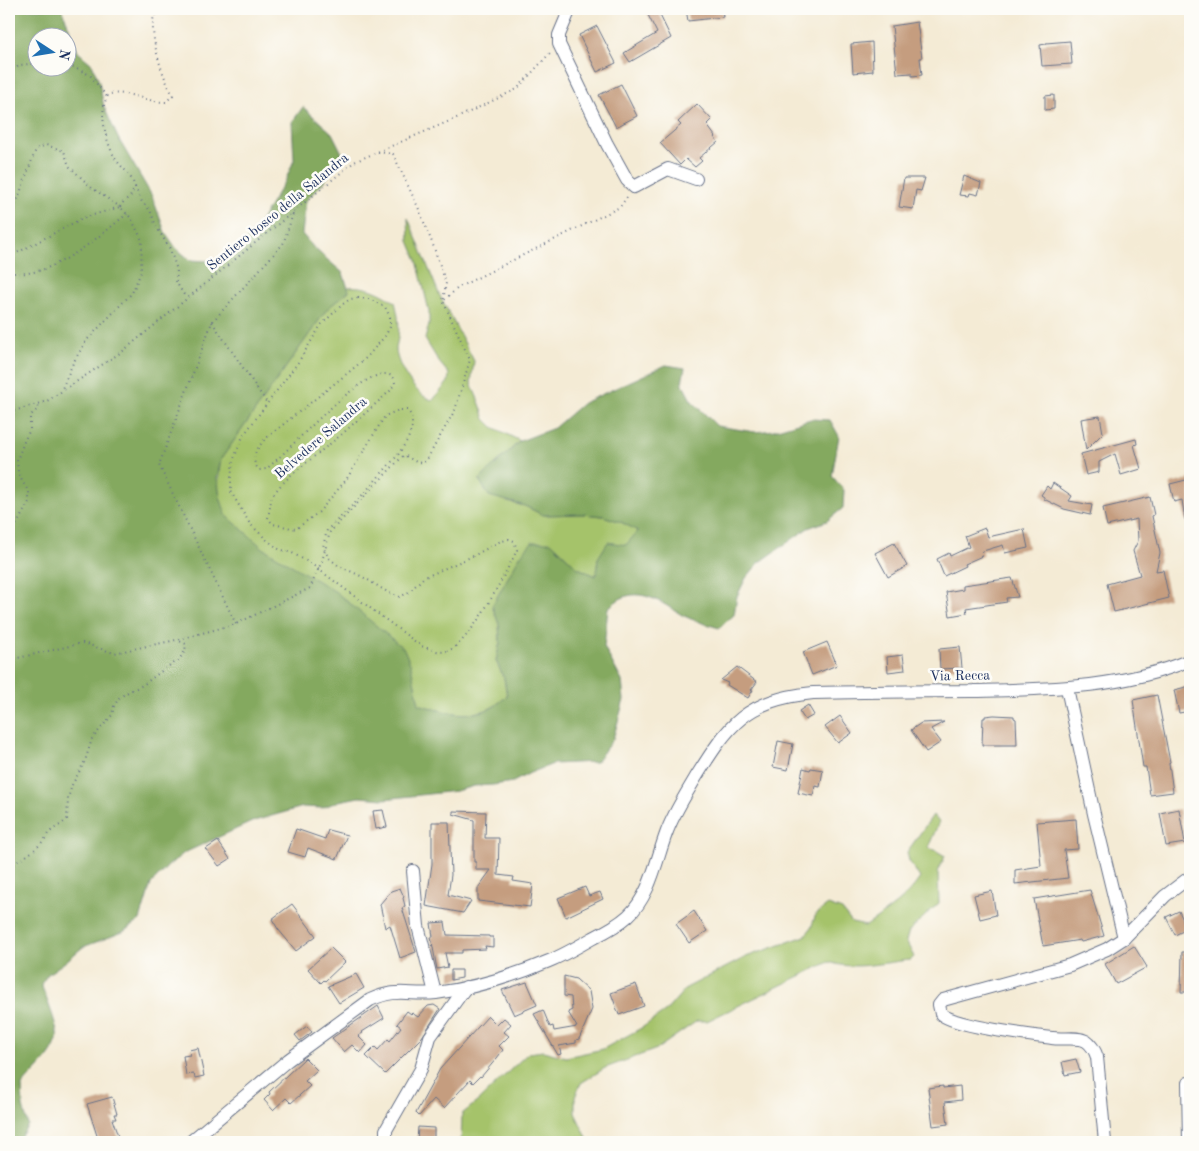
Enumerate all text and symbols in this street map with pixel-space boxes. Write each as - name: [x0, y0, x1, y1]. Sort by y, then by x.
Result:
- north arrow: [28, 28, 78, 78]
- text: N: [56, 48, 72, 61]
- street label: Sentiero bosco della Salandra: [205, 151, 351, 273]
- street label: Belvedere Salandra: [272, 394, 370, 482]
- street label: Via Recca: [930, 668, 990, 684]

